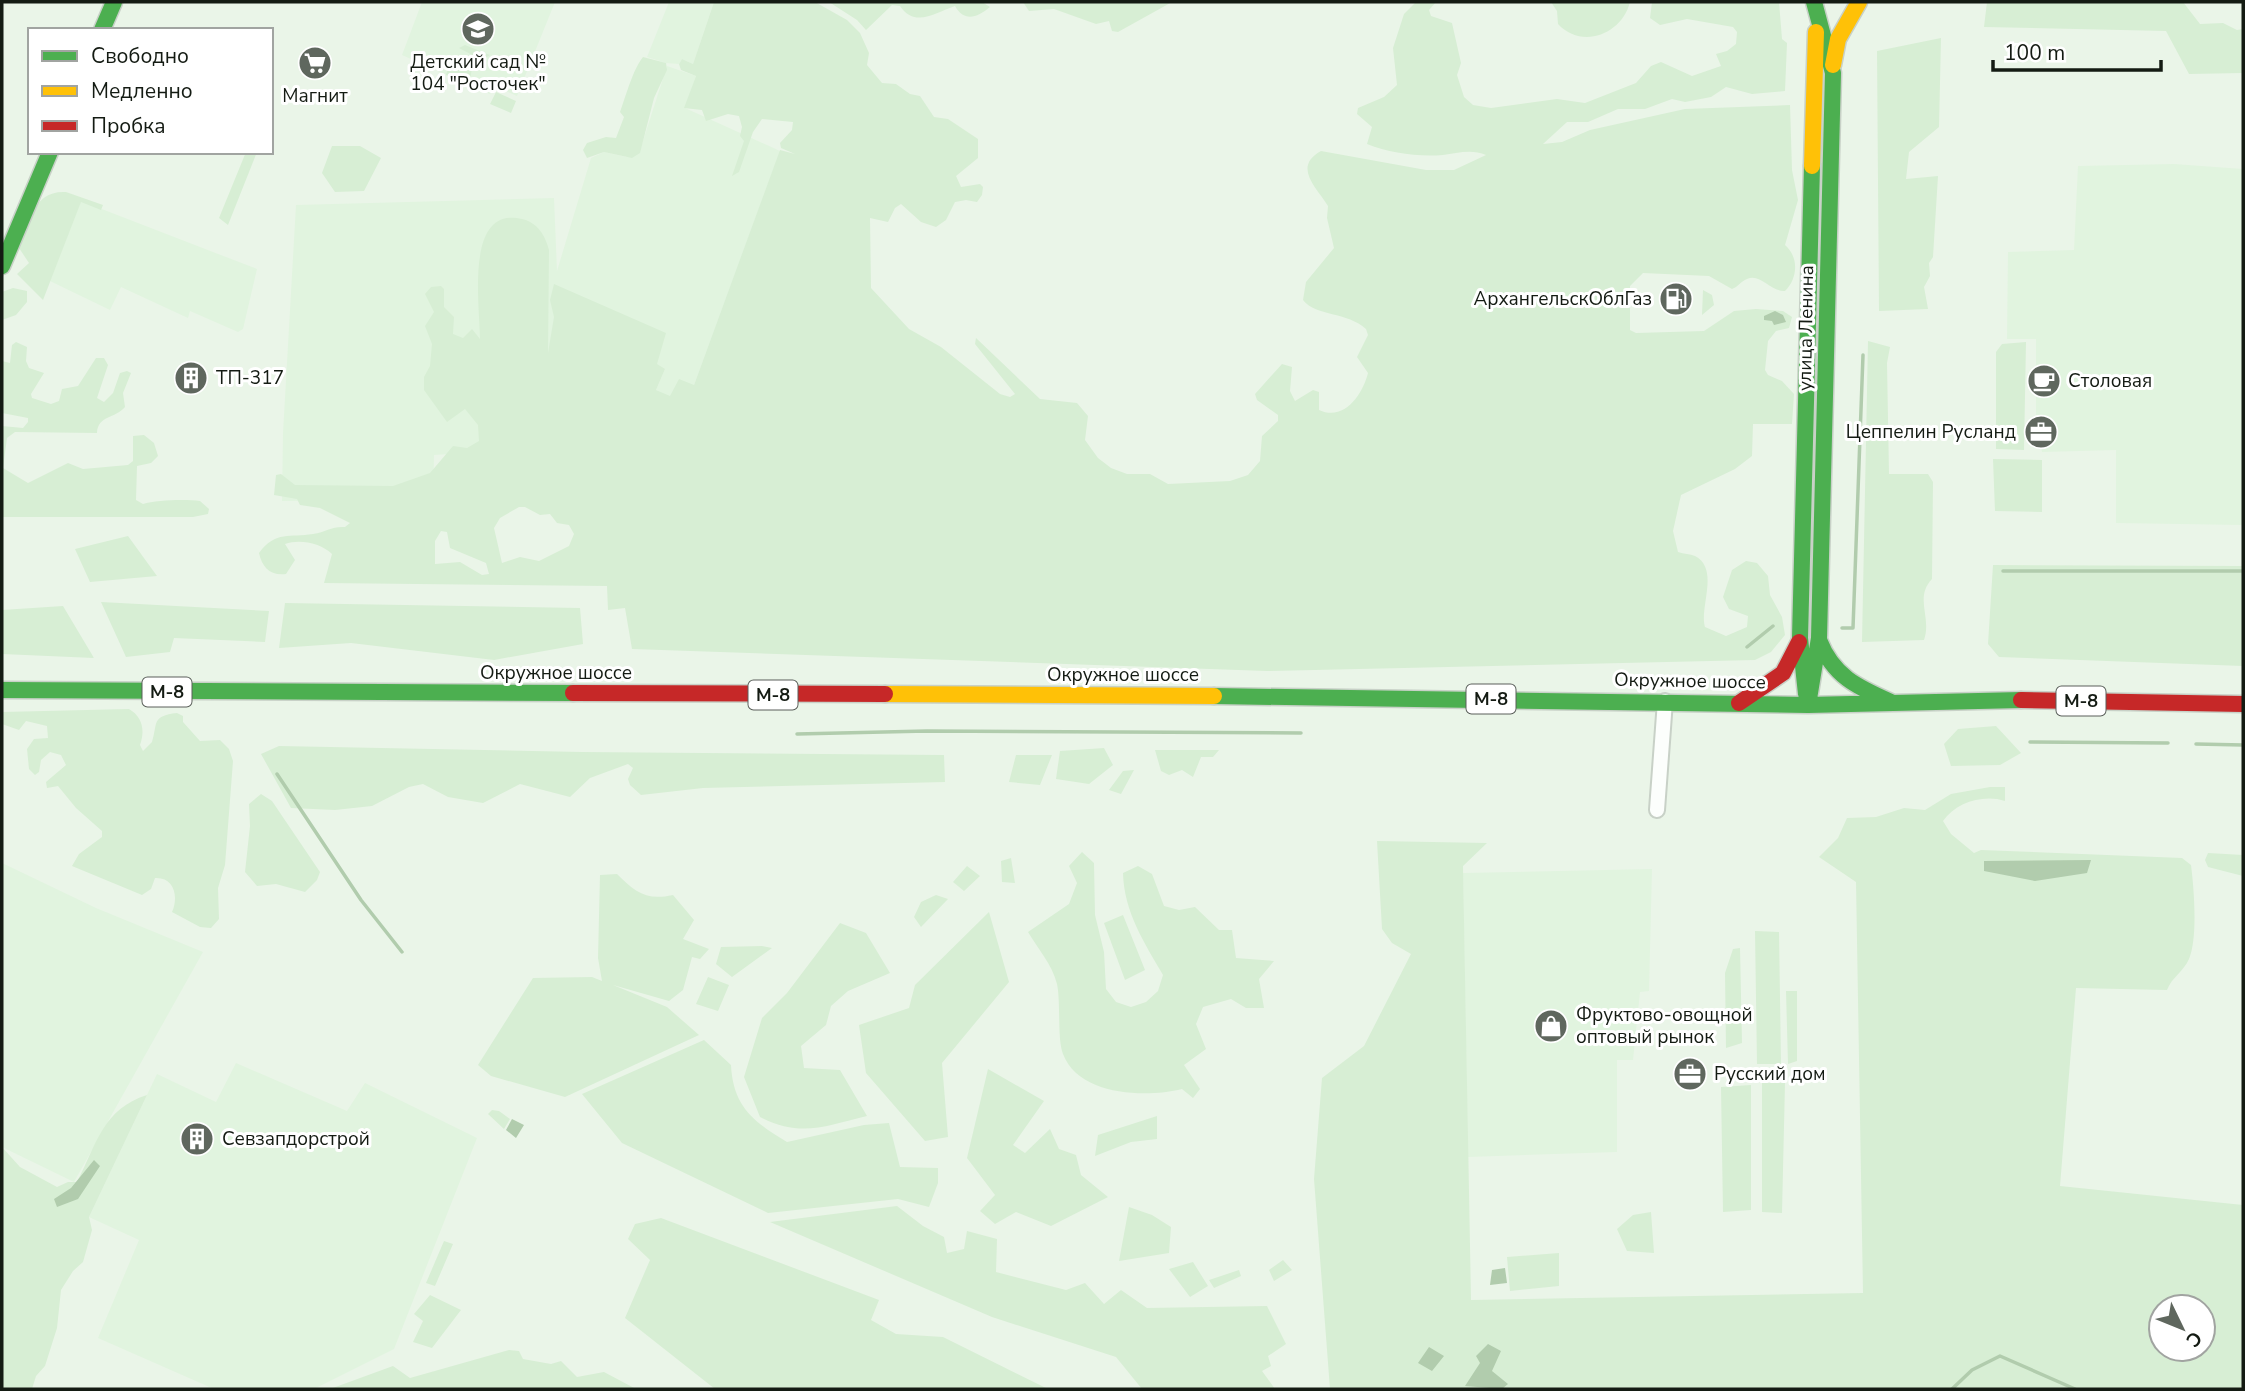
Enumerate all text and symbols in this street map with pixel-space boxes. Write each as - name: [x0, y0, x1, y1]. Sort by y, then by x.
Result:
- school or university icon: Детский сад № 104 "Росточек": [459, 10, 497, 48]
- legend: [28, 28, 273, 154]
- scale bar: [1993, 28, 2161, 72]
- text: 100 m: [2004, 39, 2065, 67]
- text: Свободно: [91, 42, 189, 70]
- supermarket icon: Магнит: [296, 44, 334, 82]
- place label: Детский сад № 104 "Росточек": [410, 49, 546, 97]
- text: Медленно: [91, 77, 193, 105]
- place label: Магнит: [282, 83, 348, 109]
- text: Пробка: [91, 112, 165, 140]
- street label: улица Ленина: [1792, 265, 1820, 391]
- fuel station icon: АрхангельскОблГаз: [1657, 280, 1695, 318]
- place label: АрхангельскОблГаз: [1474, 286, 1652, 312]
- building icon: ТП-317: [172, 359, 210, 397]
- cafe icon: Столовая: [2025, 362, 2063, 400]
- place label: ТП-317: [216, 365, 284, 391]
- place label: Столовая: [2068, 368, 2152, 394]
- office icon: Цеппелин Русланд: [2022, 413, 2060, 451]
- place label: Цеппелин Русланд: [1846, 419, 2016, 445]
- street label: Окружное шоссе: [480, 660, 632, 686]
- street label: Окружное шоссе: [1047, 662, 1199, 688]
- street label: Окружное шоссе: [1614, 667, 1766, 695]
- road number: М-8: [142, 678, 192, 706]
- road number: М-8: [748, 680, 798, 710]
- road number: М-8: [1466, 684, 1516, 714]
- road number: М-8: [2056, 686, 2106, 716]
- place label: Фруктово-овощной оптовый рынок: [1576, 1002, 1753, 1050]
- shop icon: Фруктово-овощной оптовый рынок: [1532, 1007, 1570, 1045]
- office icon: Русский дом: [1671, 1055, 1709, 1093]
- place label: Русский дом: [1714, 1061, 1825, 1087]
- building icon: Севзапдорстрой: [178, 1120, 216, 1158]
- place label: Севзапдорстрой: [222, 1126, 370, 1152]
- north arrow: [2147, 1293, 2217, 1363]
- text: С: [2180, 1325, 2208, 1353]

